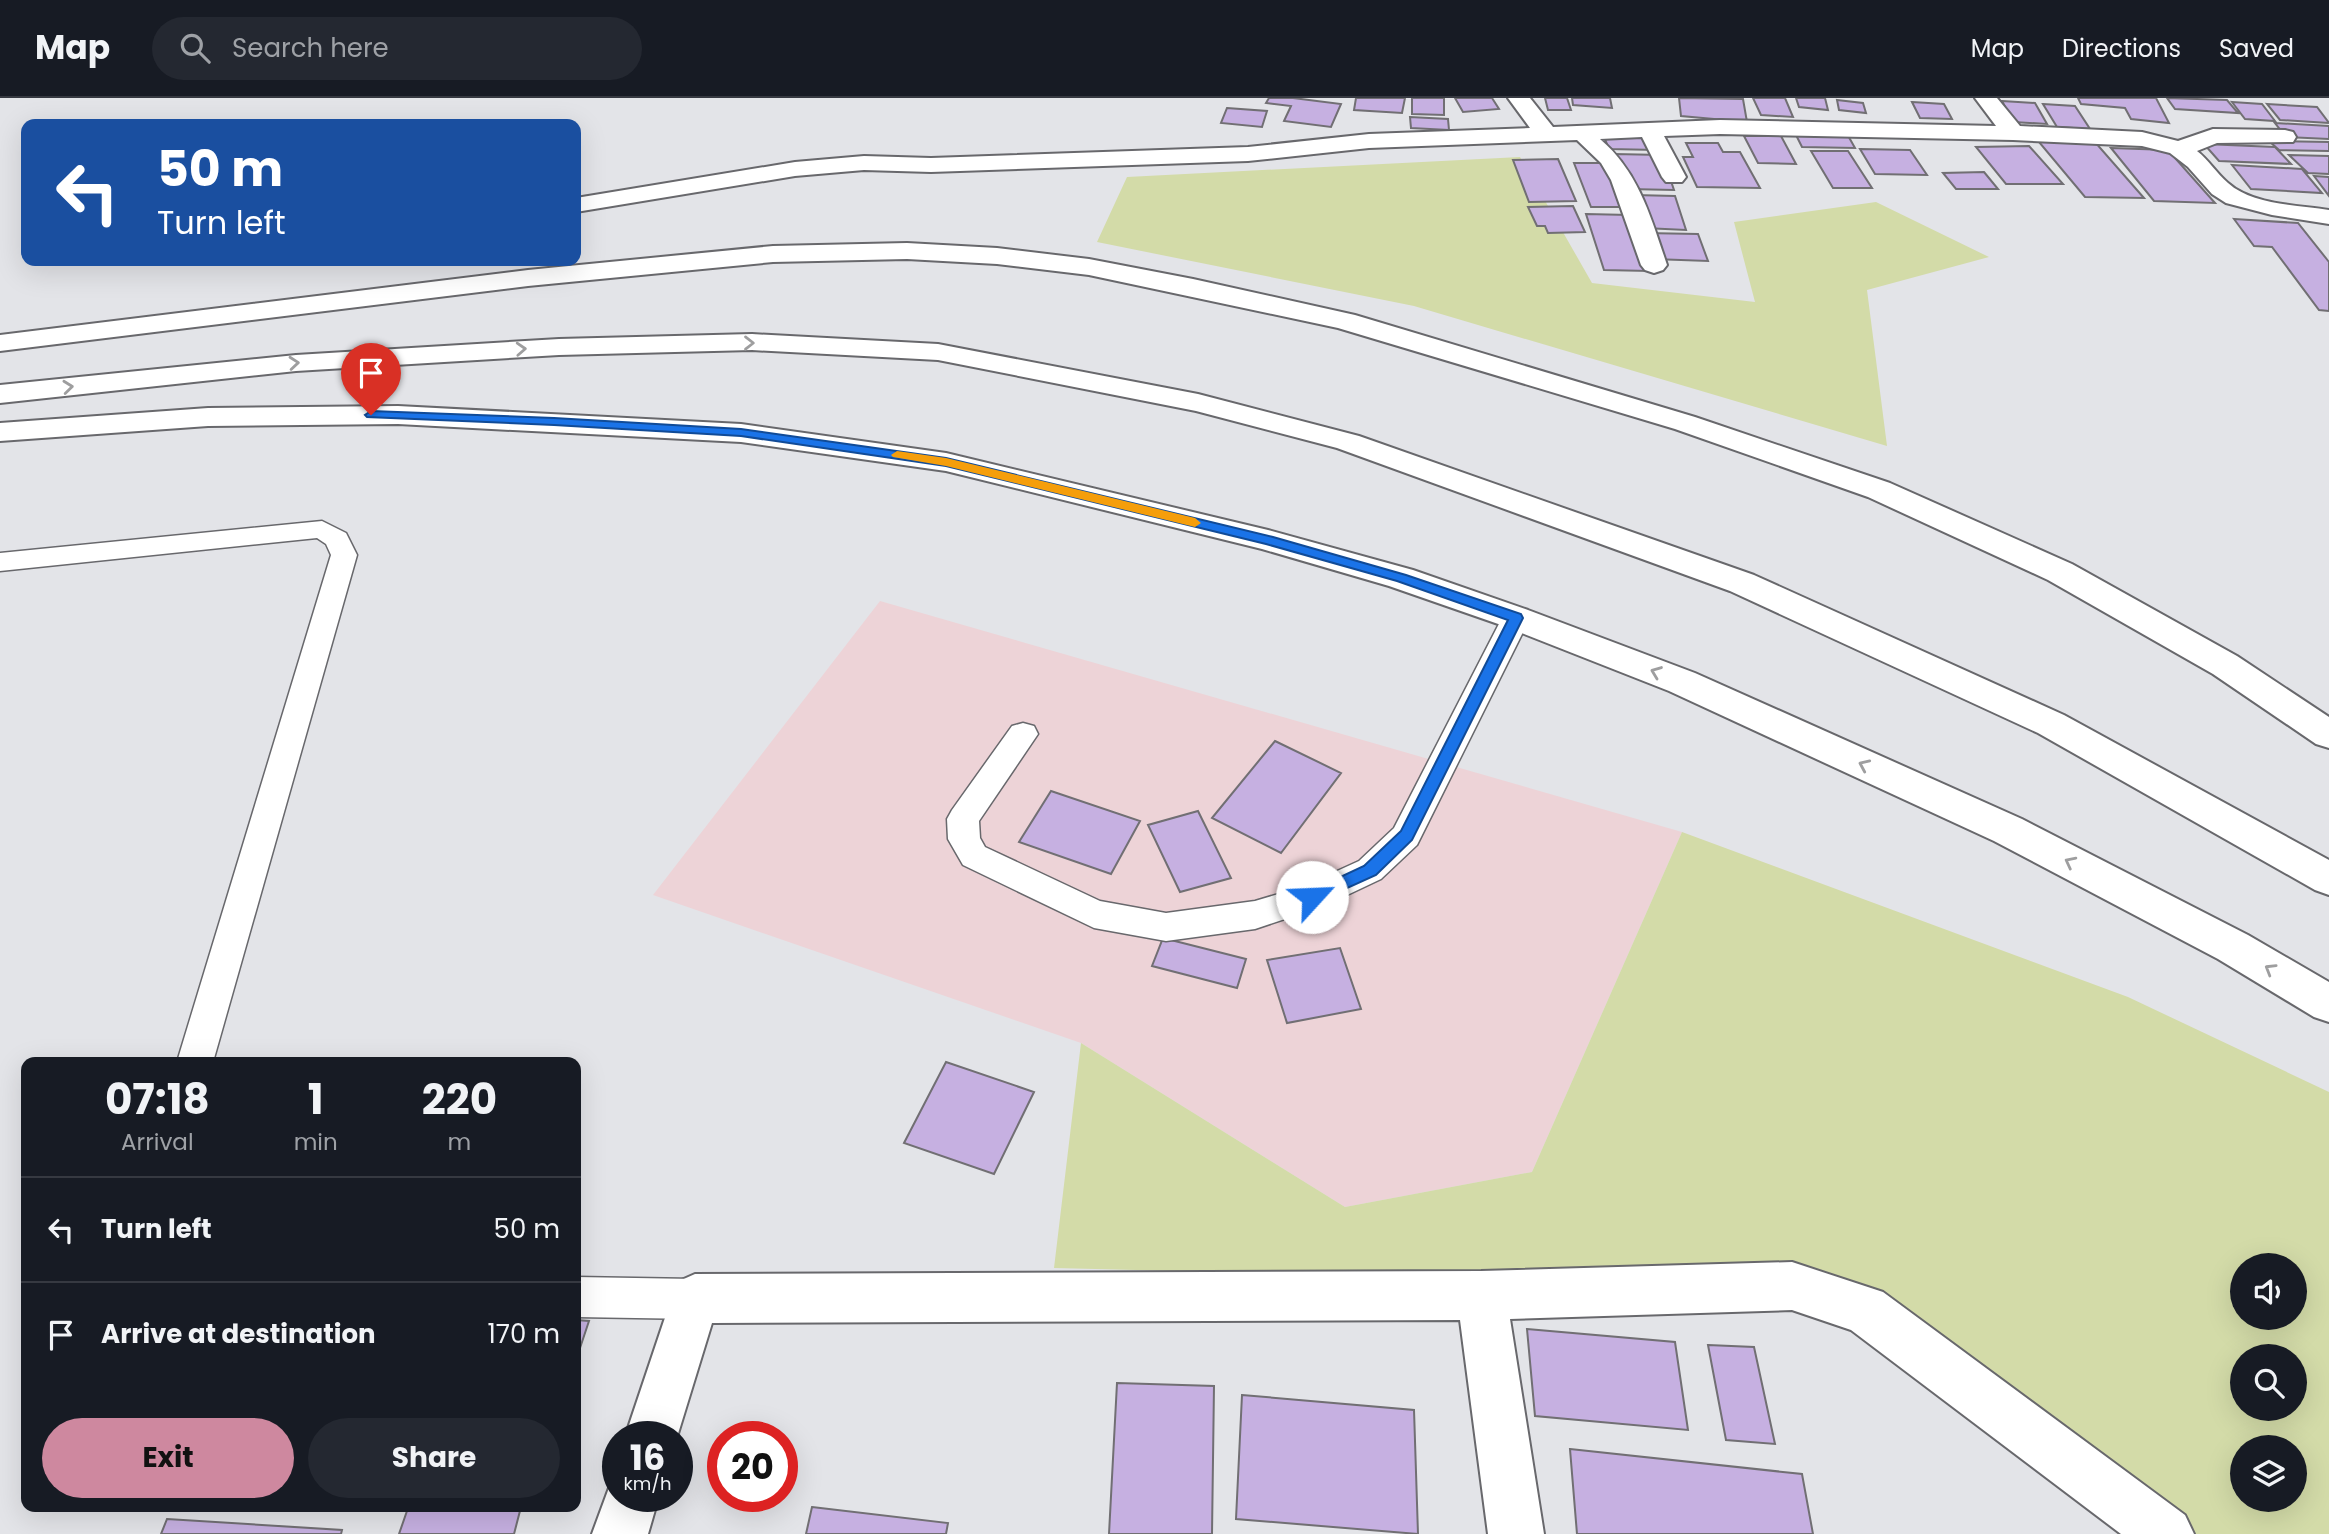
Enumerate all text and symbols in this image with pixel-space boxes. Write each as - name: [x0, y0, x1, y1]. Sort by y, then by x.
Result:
- search box: [152, 17, 642, 80]
- text: Map: [35, 24, 110, 71]
- icon: search: [176, 29, 214, 67]
- text: Search here: [232, 30, 389, 66]
- text: Map: [1971, 32, 2024, 65]
- text: Directions: [2062, 32, 2181, 65]
- text: Saved: [2219, 32, 2294, 65]
- text: 50 m: [157, 135, 283, 203]
- icon: left: [42, 147, 133, 238]
- text: Turn left: [157, 200, 286, 245]
- one-way arrow: [744, 335, 754, 351]
- one-way arrow: [516, 342, 527, 357]
- pin: [341, 343, 401, 415]
- icon: arrive: [352, 354, 390, 392]
- one-way arrow: [289, 356, 300, 371]
- one-way arrow: [62, 379, 74, 394]
- one-way arrow: [1651, 667, 1663, 681]
- one-way arrow: [1859, 759, 1871, 773]
- one-way arrow: [2065, 856, 2077, 870]
- position arrow: [1275, 860, 1349, 934]
- one-way arrow: [2265, 964, 2278, 977]
- text: 07:18: [105, 1070, 210, 1129]
- text: 1: [308, 1070, 324, 1129]
- text: 220: [422, 1070, 497, 1129]
- text: Arrival: [121, 1126, 194, 1158]
- text: min: [294, 1126, 338, 1158]
- text: m: [448, 1126, 471, 1158]
- icon: left: [42, 1211, 80, 1249]
- text: Turn left: [101, 1211, 212, 1247]
- text: 50 m: [494, 1211, 560, 1247]
- map controls: [2230, 1253, 2307, 1512]
- button: sound: [2230, 1253, 2307, 1330]
- icon: arrive: [42, 1316, 80, 1354]
- text: Arrive at destination: [101, 1316, 376, 1352]
- text: 170 m: [487, 1316, 560, 1352]
- button: search: [2230, 1344, 2307, 1421]
- button: Exit: [42, 1418, 294, 1498]
- button: Share: [308, 1418, 560, 1498]
- speed limit sign: 20: [707, 1421, 798, 1512]
- text: 16: [630, 1433, 665, 1482]
- button: layers: [2230, 1435, 2307, 1512]
- text: km/h: [624, 1471, 671, 1496]

